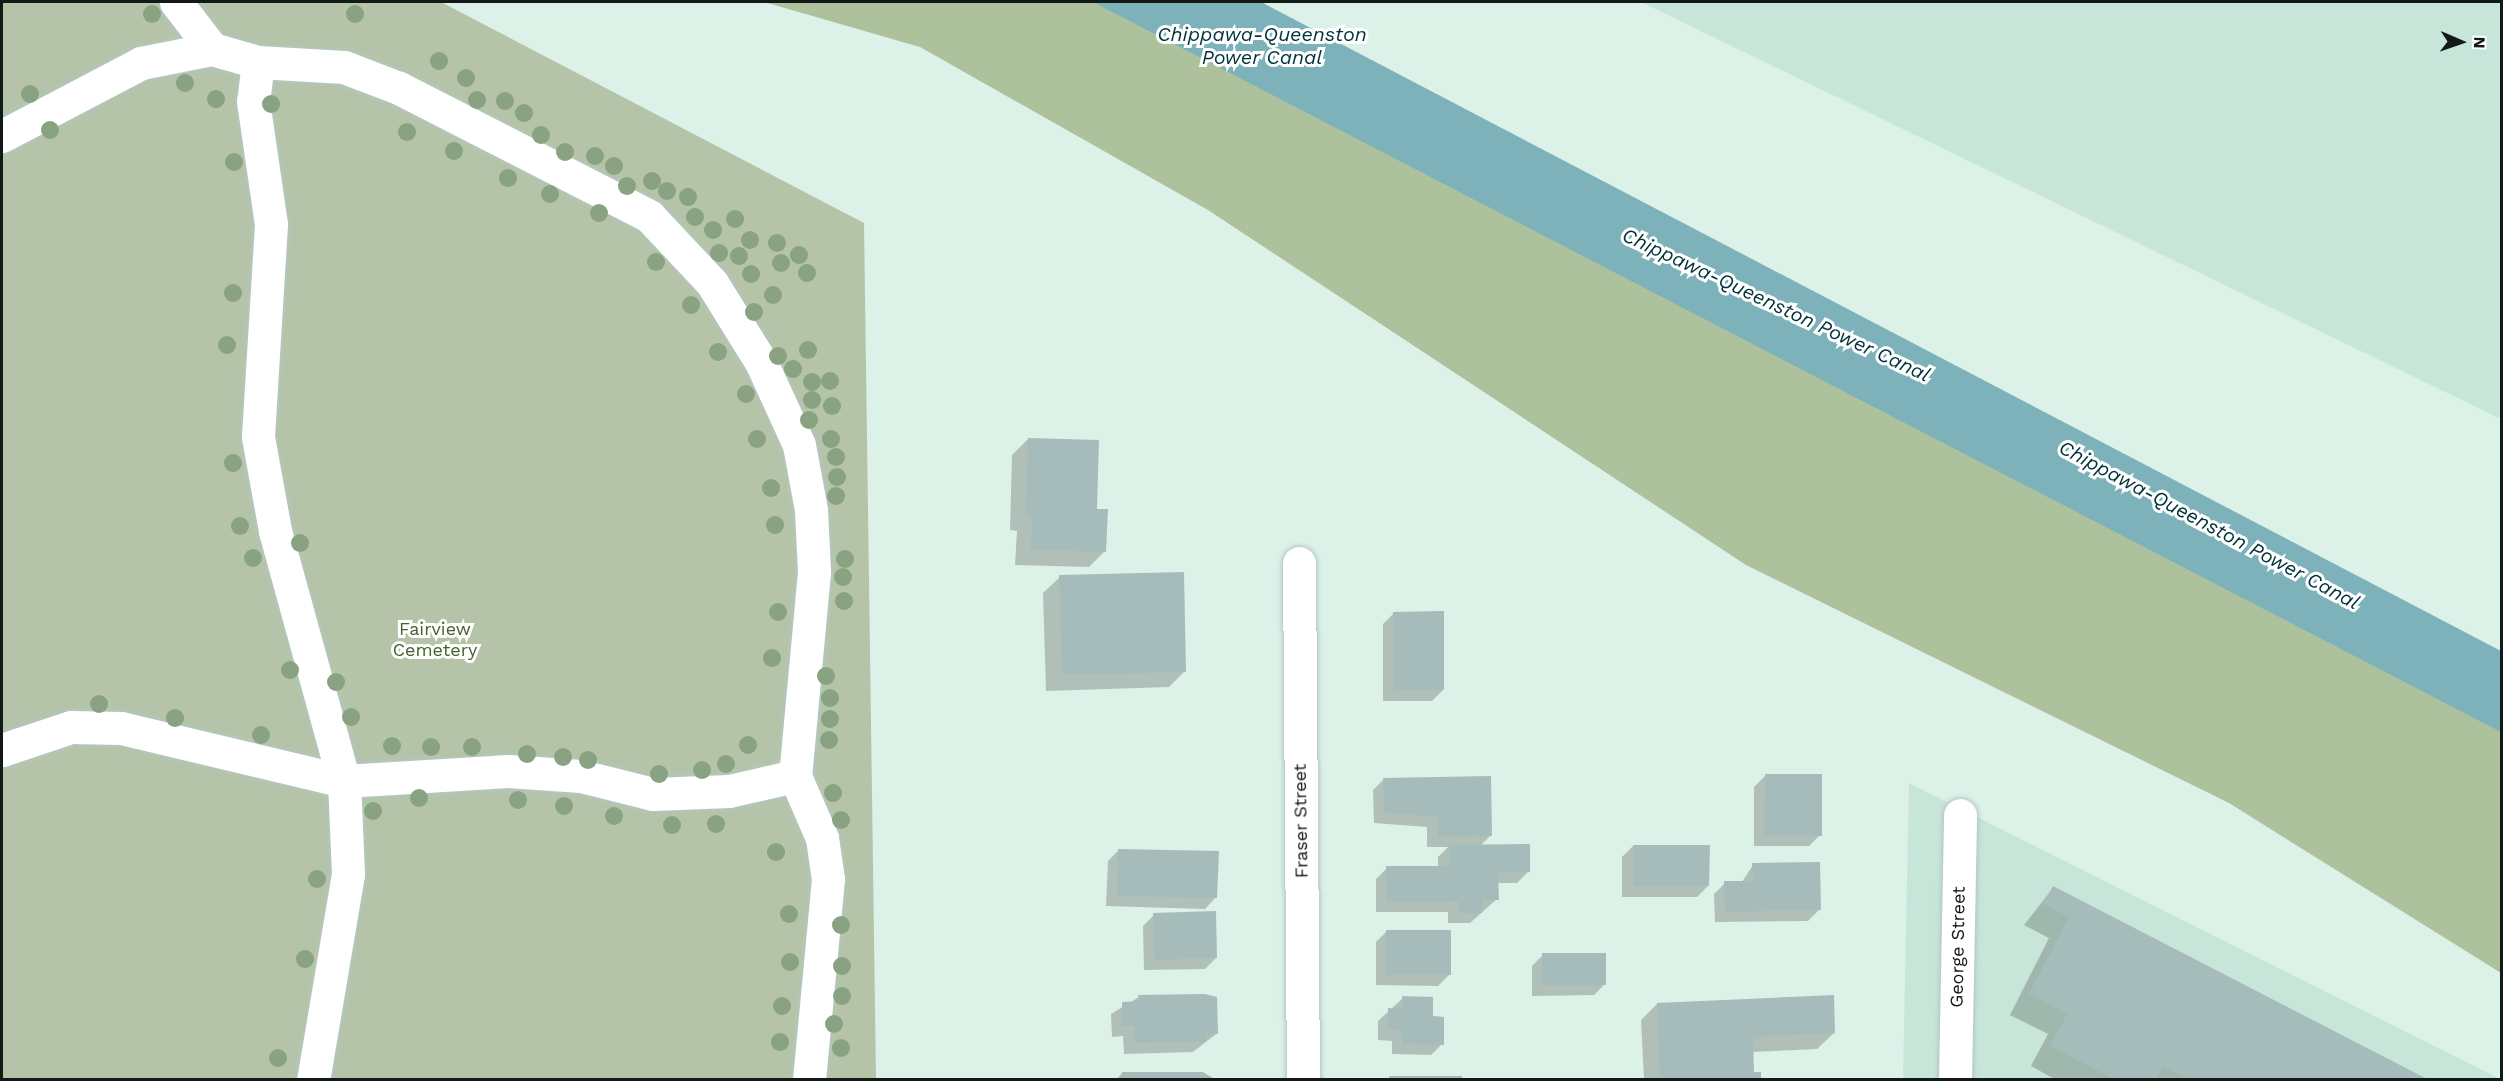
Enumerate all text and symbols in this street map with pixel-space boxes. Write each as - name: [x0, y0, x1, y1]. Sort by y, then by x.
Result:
- north arrow: [2431, 12, 2491, 72]
- water label: Chippawa-Queenston Power Canal: [1157, 22, 1367, 69]
- text: N: [2470, 36, 2489, 49]
- water label: Chippawa-Queenston Power Canal: [1618, 223, 1934, 387]
- water label: Chippawa-Queenston Power Canal: [2054, 435, 2364, 615]
- park label: Fairview Cemetery: [393, 619, 477, 662]
- street label: Fraser Street: [1289, 763, 1313, 879]
- street label: George Street: [1946, 886, 1970, 1008]

